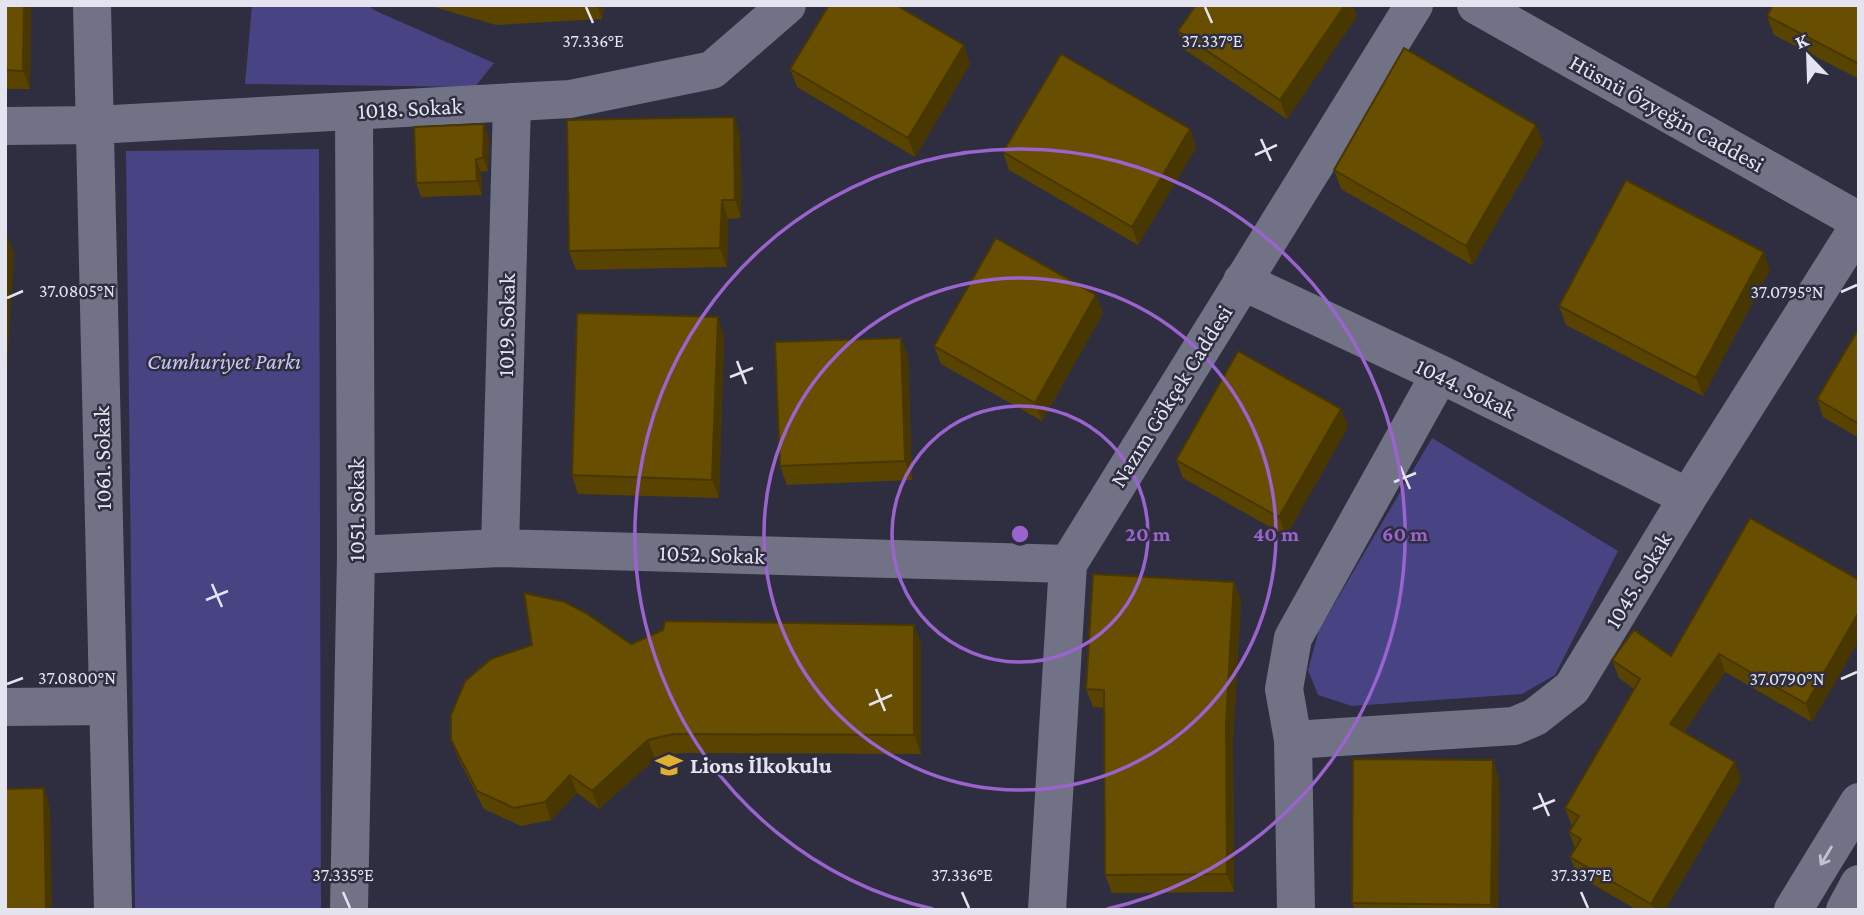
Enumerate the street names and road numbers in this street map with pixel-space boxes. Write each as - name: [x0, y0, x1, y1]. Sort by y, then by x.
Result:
- street label: Hüsnü Özyeğin Caddesi: [1565, 49, 1769, 177]
- street label: 1018. Sokak: [357, 92, 463, 124]
- street label: 1019. Sokak: [492, 273, 520, 377]
- street label: Nazım Gökçek Caddesi: [1105, 300, 1237, 492]
- street label: 1044. Sokak: [1412, 353, 1520, 423]
- street label: 1061. Sokak: [88, 406, 116, 510]
- street label: 1051. Sokak: [343, 458, 369, 562]
- street label: 1045. Sokak: [1599, 527, 1677, 633]
- street label: 1052. Sokak: [659, 539, 765, 569]

